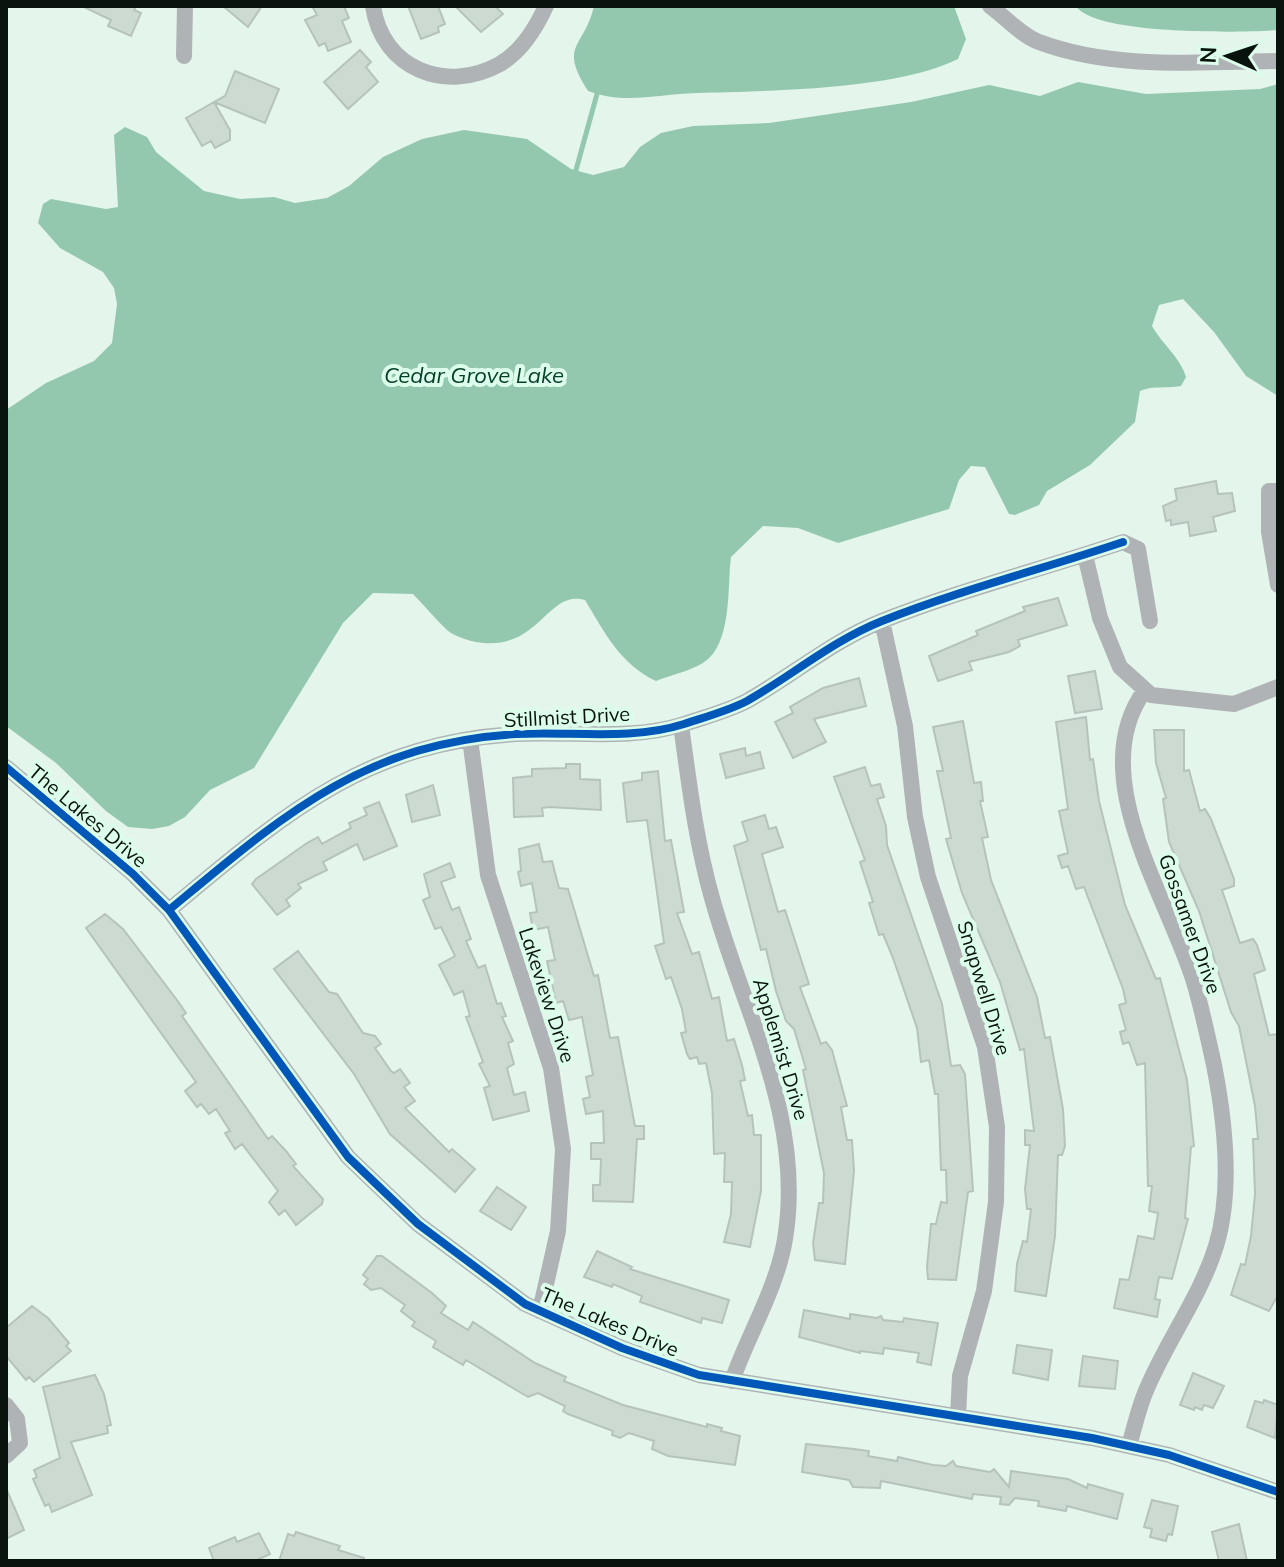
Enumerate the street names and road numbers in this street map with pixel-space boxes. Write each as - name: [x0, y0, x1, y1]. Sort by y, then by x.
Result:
- street label: Stillmist Drive: [503, 701, 631, 732]
- street label: The Lakes Drive: [24, 759, 153, 872]
- street label: Gossamer Drive: [1154, 850, 1227, 997]
- street label: Snapwell Drive: [952, 918, 1017, 1058]
- street label: Lakeview Drive: [514, 924, 581, 1066]
- street label: Applemist Drive: [748, 975, 815, 1123]
- street label: The Lakes Drive: [538, 1281, 683, 1362]

